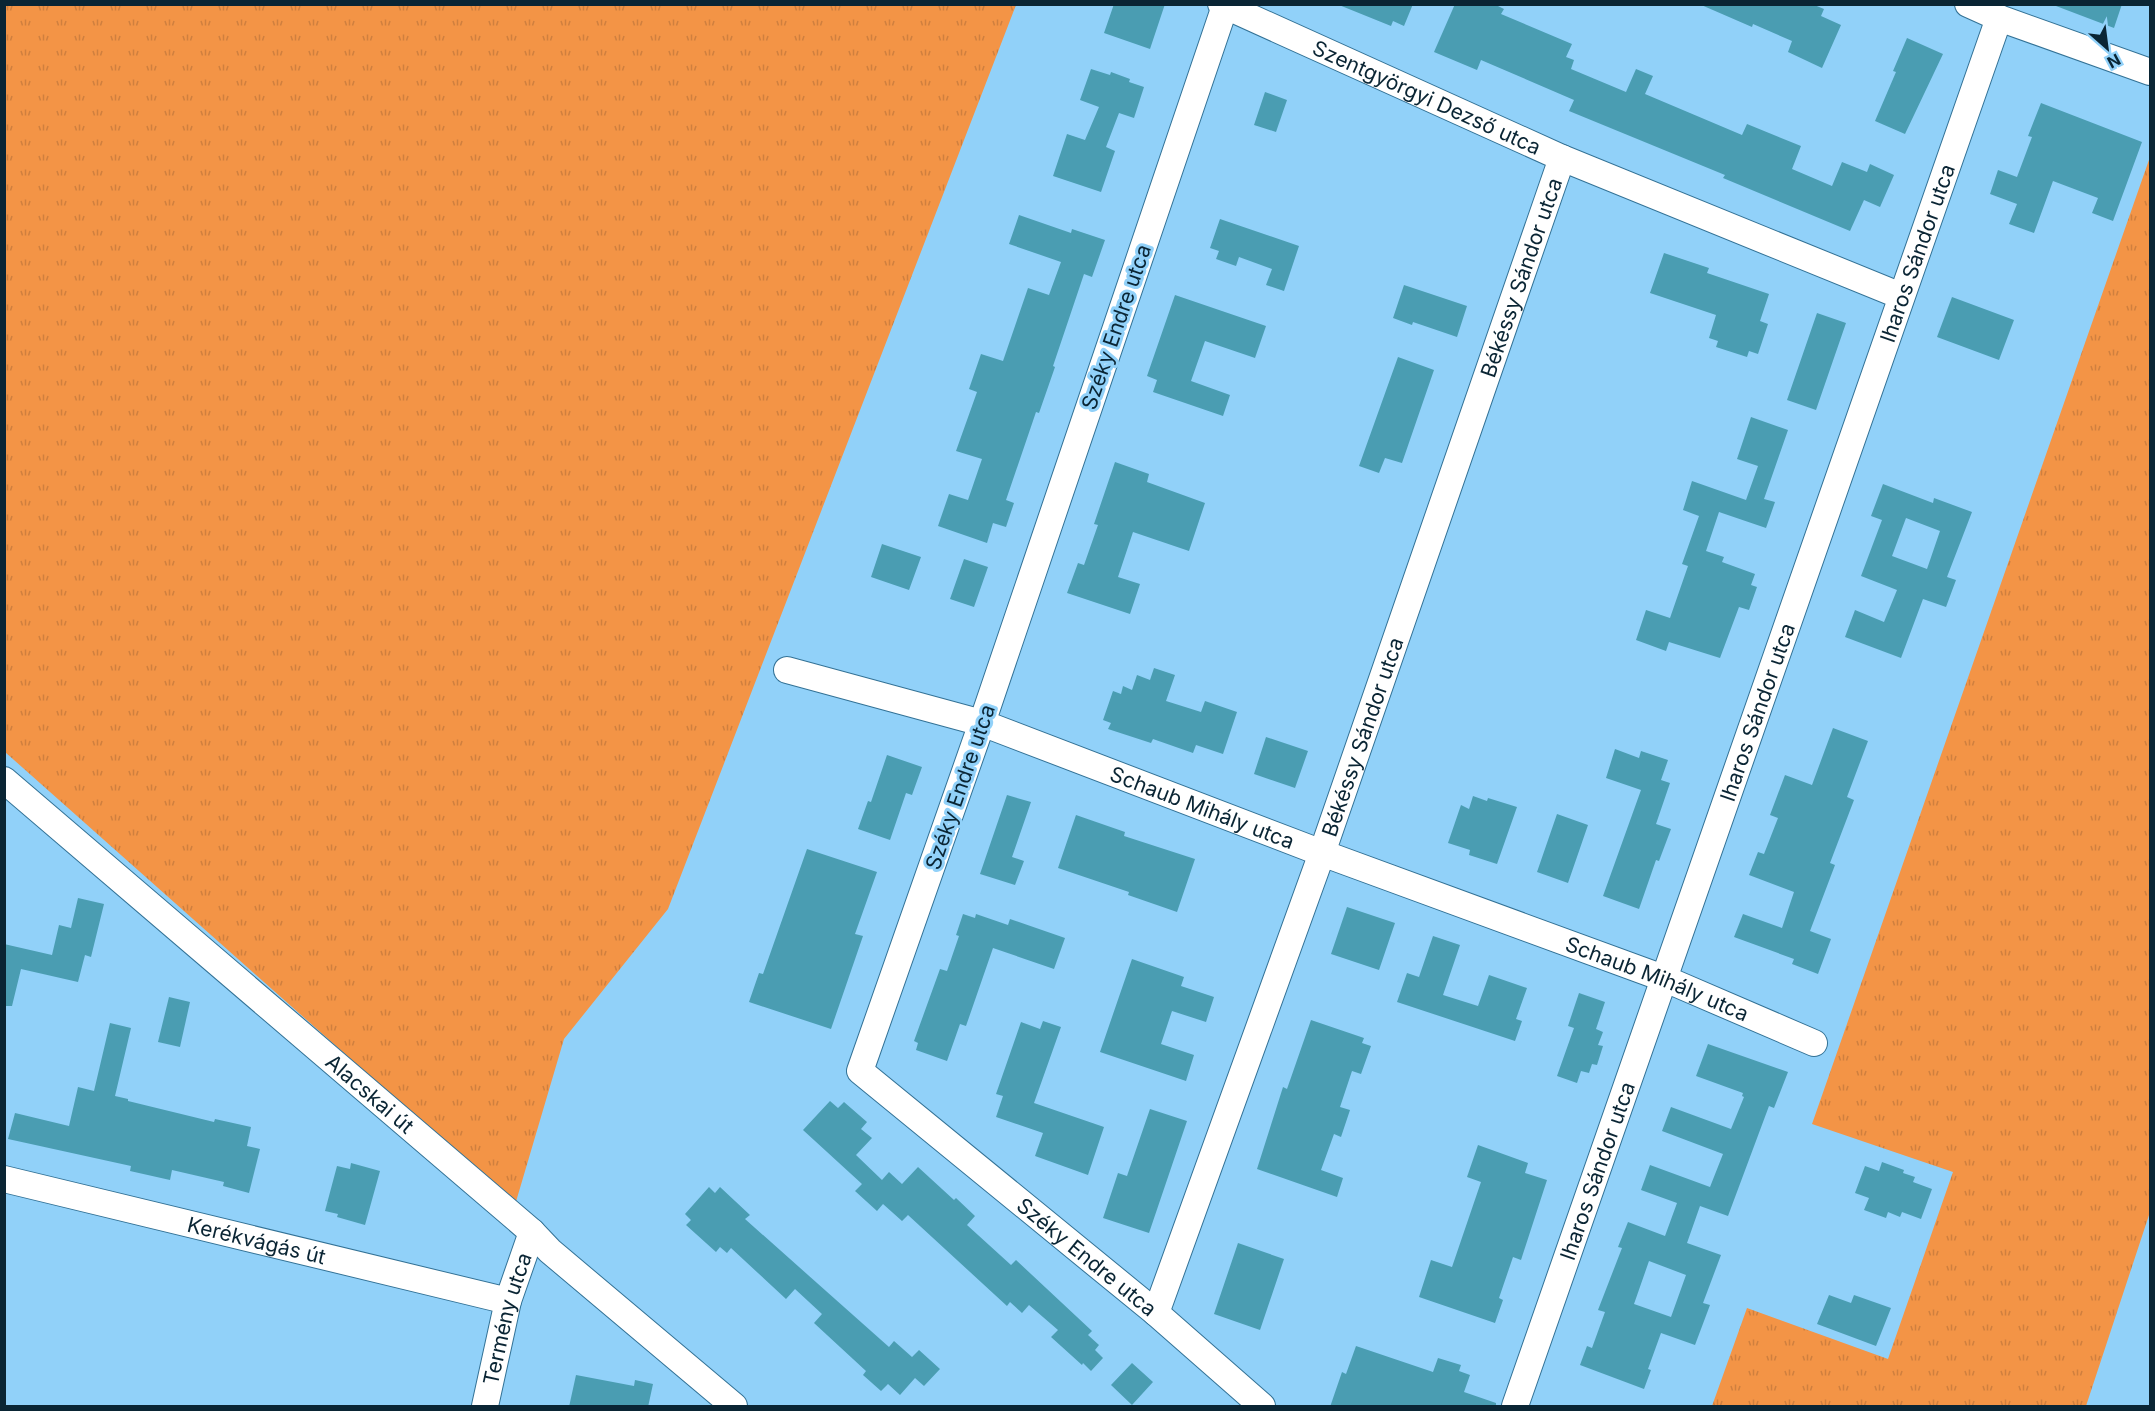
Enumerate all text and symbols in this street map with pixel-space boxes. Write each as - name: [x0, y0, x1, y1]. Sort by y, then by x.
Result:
- north arrow: [2077, 18, 2137, 78]
- street label: Szentgyörgyi Dezső utca: [1309, 35, 1545, 159]
- text: N: [2104, 50, 2124, 73]
- street label: Iharos Sándor utca: [1874, 161, 1960, 346]
- street label: Békéssy Sándor utca: [1475, 174, 1567, 380]
- street label: Széky Endre utca: [1076, 241, 1156, 413]
- street label: Iharos Sándor utca: [1714, 620, 1800, 804]
- street label: Békéssy Sándor utca: [1316, 634, 1408, 840]
- street label: Széky Endre utca: [920, 701, 1000, 873]
- street label: Schaub Mihály utca: [1107, 761, 1298, 854]
- street label: Schaub Mihály utca: [1562, 931, 1753, 1026]
- street label: Alacskai út: [321, 1049, 419, 1138]
- street label: Iharos Sándor utca: [1554, 1078, 1640, 1263]
- street label: Széky Endre utca: [1012, 1192, 1162, 1321]
- street label: Kerékvágás út: [185, 1211, 328, 1269]
- street label: Termény utca: [477, 1249, 536, 1387]

